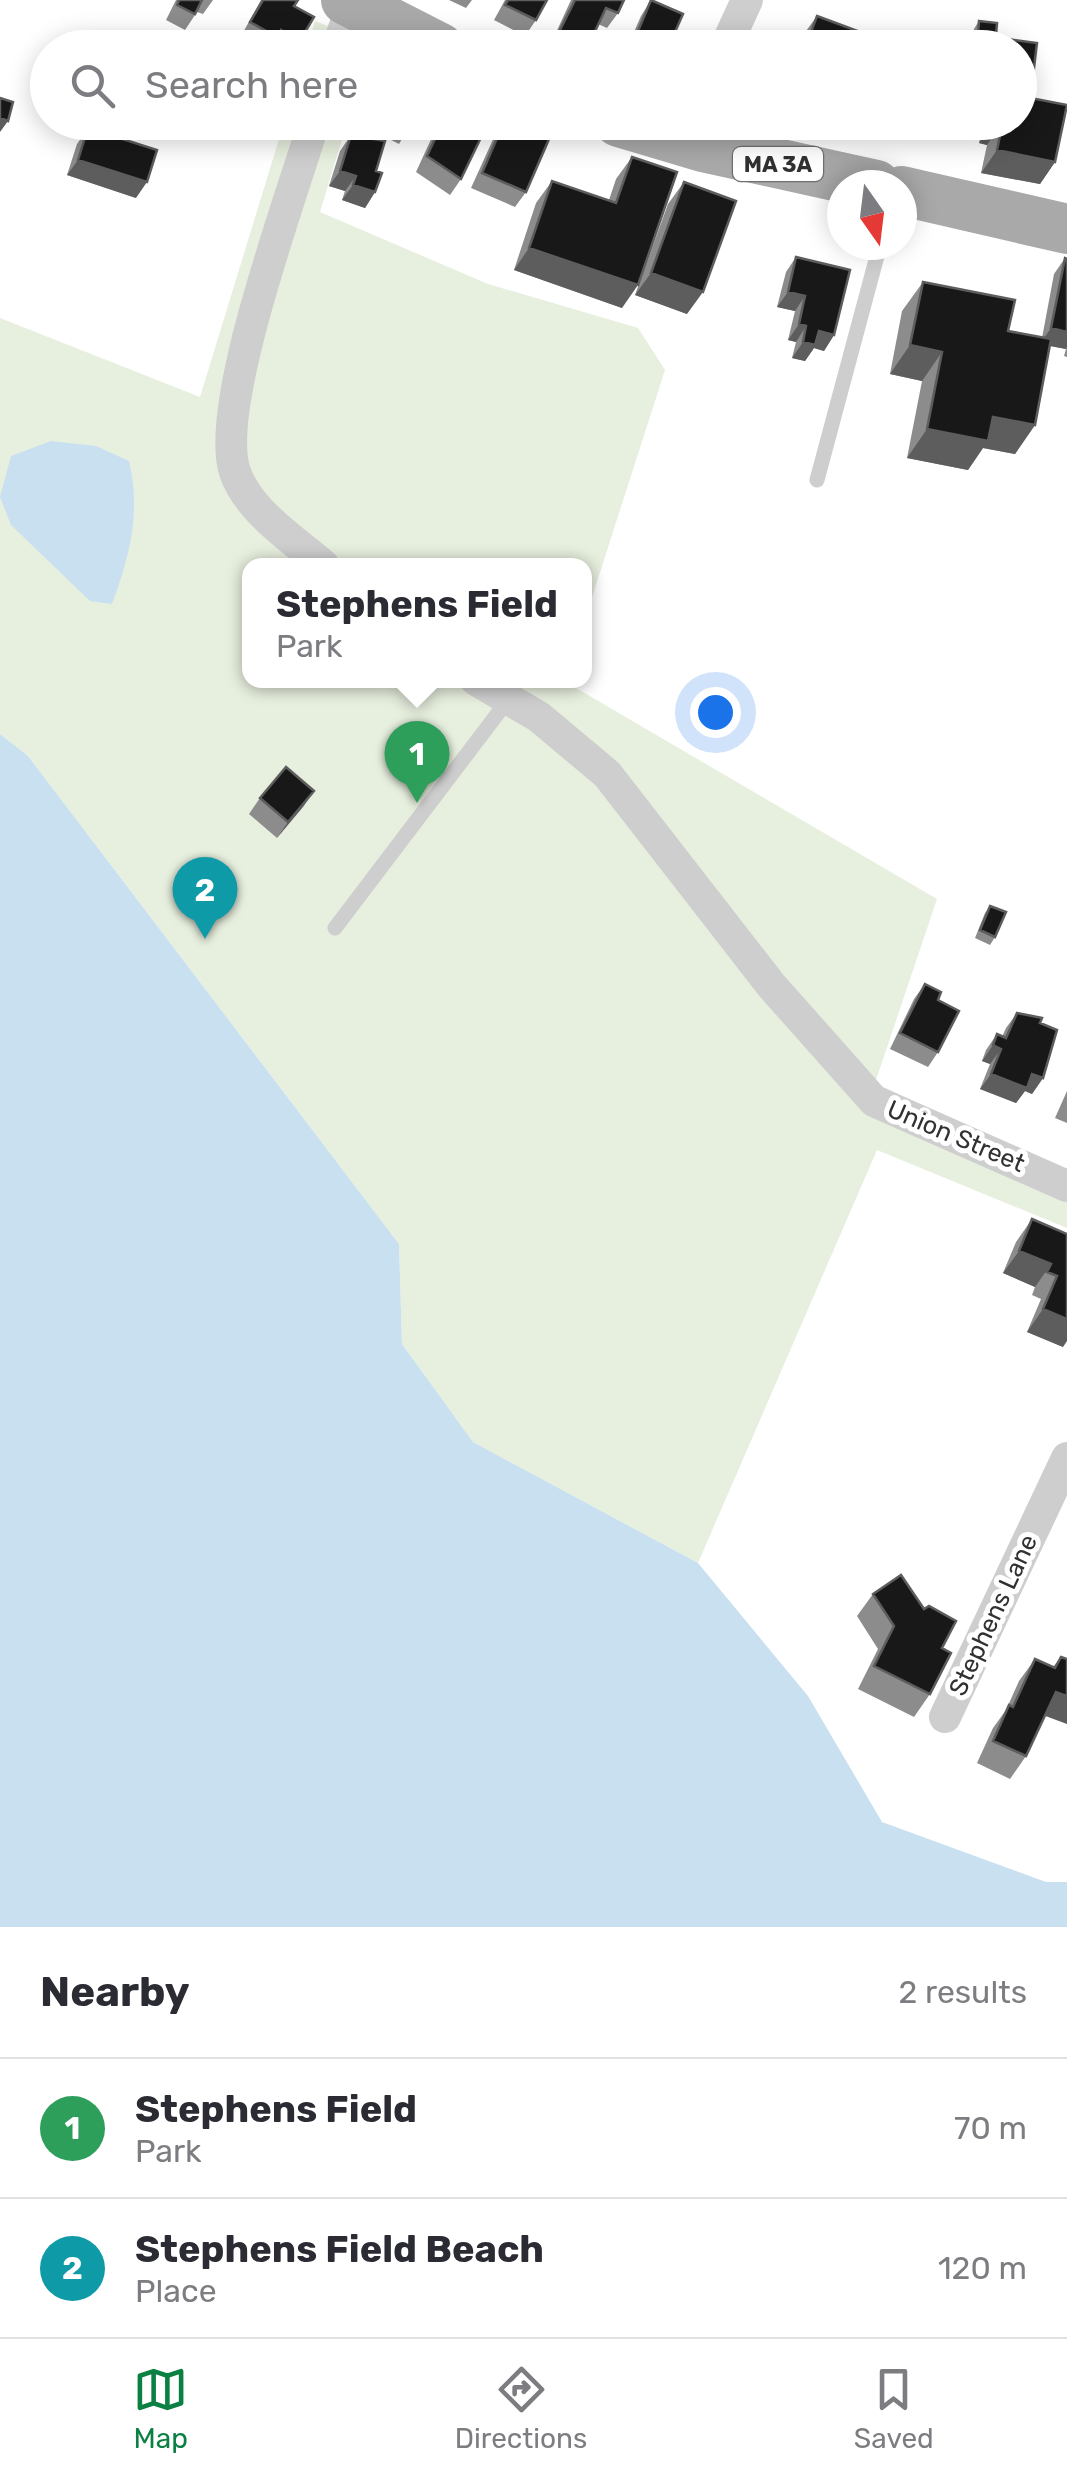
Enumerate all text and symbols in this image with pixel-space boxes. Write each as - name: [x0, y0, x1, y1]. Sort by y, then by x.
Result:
- search box: [30, 30, 1037, 140]
- icon: search: [65, 58, 120, 113]
- text: Search here: [145, 62, 358, 108]
- road number: MA 3A: [733, 147, 823, 181]
- north arrow: [827, 170, 917, 260]
- popup: [242, 558, 592, 688]
- text: Stephens Field: [276, 581, 558, 627]
- text: Park: [276, 627, 343, 665]
- your location: [690, 687, 741, 738]
- pin: 1: [384, 720, 450, 803]
- pin: 2: [172, 856, 238, 939]
- street label: Union Street: [883, 1094, 1029, 1178]
- street label: Stephens Lane: [943, 1530, 1043, 1700]
- text: Nearby: [40, 1967, 190, 2017]
- text: 2 results: [898, 1973, 1027, 2011]
- text: Stephens Field: [135, 2086, 417, 2132]
- text: 1: [65, 2109, 80, 2147]
- text: 70 m: [954, 2109, 1027, 2147]
- text: Park: [135, 2132, 202, 2170]
- text: Stephens Field Beach: [135, 2226, 544, 2272]
- text: 2: [62, 2249, 83, 2287]
- text: 120 m: [938, 2249, 1027, 2287]
- text: Place: [135, 2272, 217, 2310]
- tab: Map: [133, 2362, 188, 2455]
- tab: Directions: [455, 2362, 587, 2455]
- tab: Saved: [854, 2362, 934, 2455]

